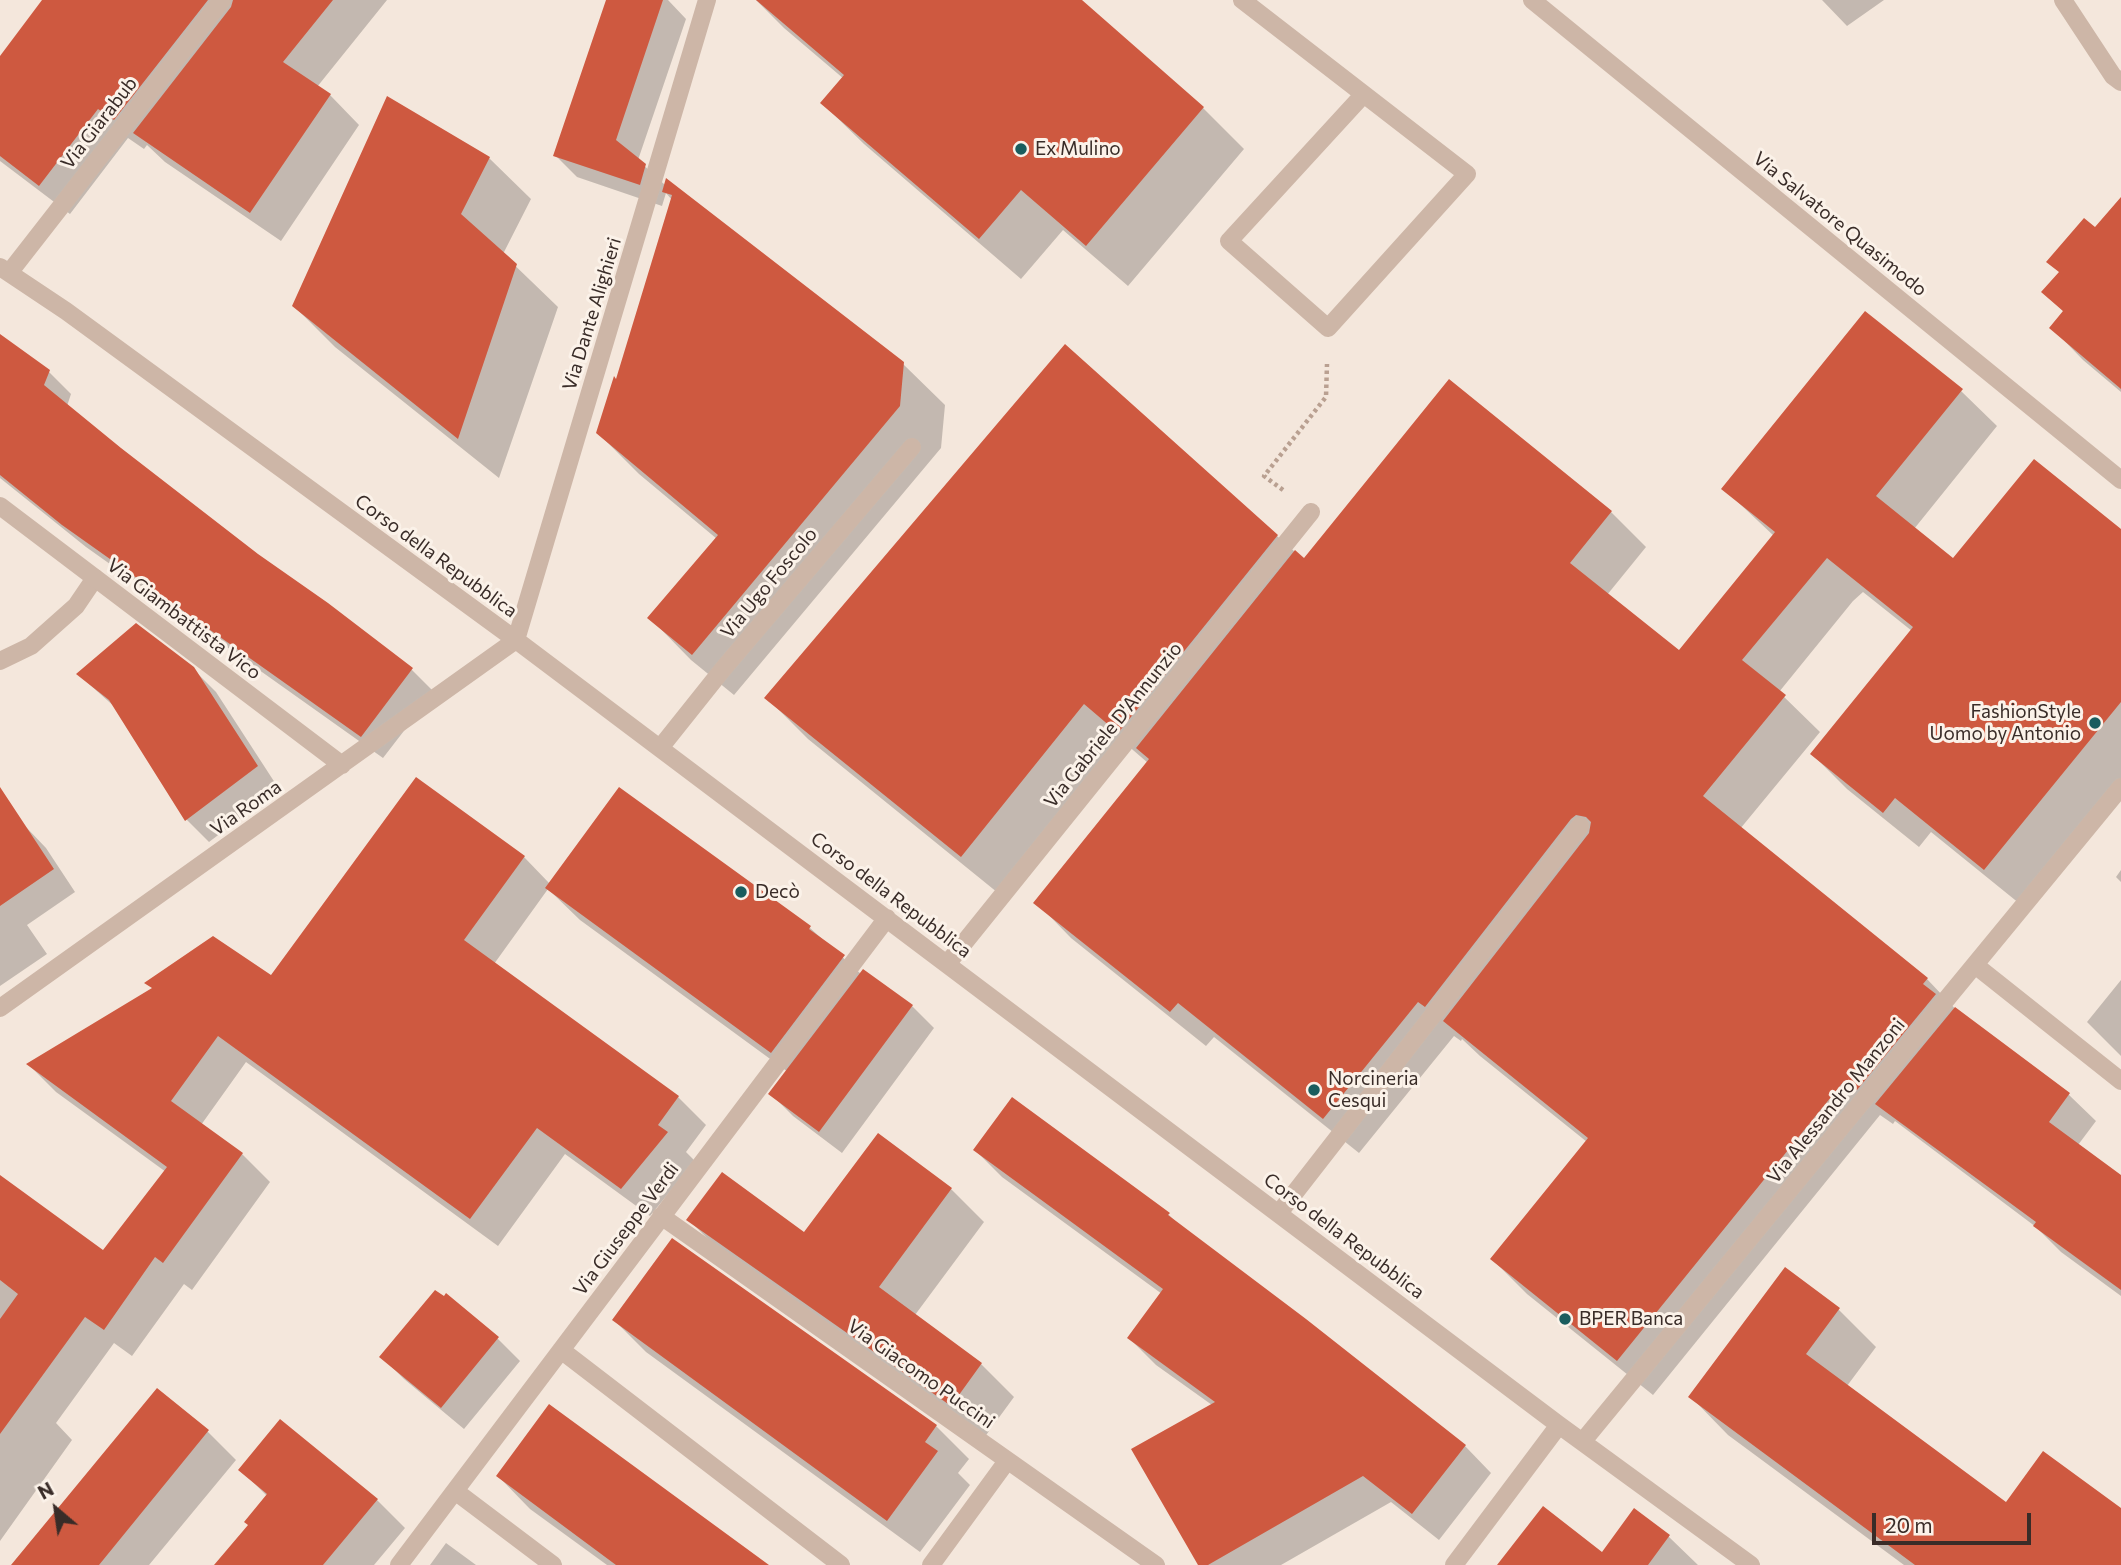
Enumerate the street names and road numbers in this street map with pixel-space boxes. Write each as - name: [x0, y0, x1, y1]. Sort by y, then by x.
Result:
- street label: Via Giarabub: [56, 72, 142, 174]
- street label: Via Salvatore Quasimodo: [1749, 147, 1931, 301]
- street label: Via Dante Alighieri: [558, 235, 626, 393]
- street label: Corso della Repubblica: [350, 489, 522, 623]
- street label: Via Ugo Foscolo: [716, 523, 822, 643]
- street label: Via Giambattista Vico: [102, 554, 266, 684]
- street label: Via Gabriele D'Annunzio: [1039, 638, 1187, 812]
- street label: Via Roma: [206, 775, 286, 841]
- street label: Corso della Repubblica: [806, 827, 976, 963]
- street label: Via Alessandro Manzoni: [1762, 1014, 1910, 1188]
- street label: Via Giuseppe Verdi: [569, 1158, 683, 1300]
- street label: Corso della Repubblica: [1259, 1168, 1429, 1304]
- street label: Via Giacomo Puccini: [843, 1315, 999, 1433]

